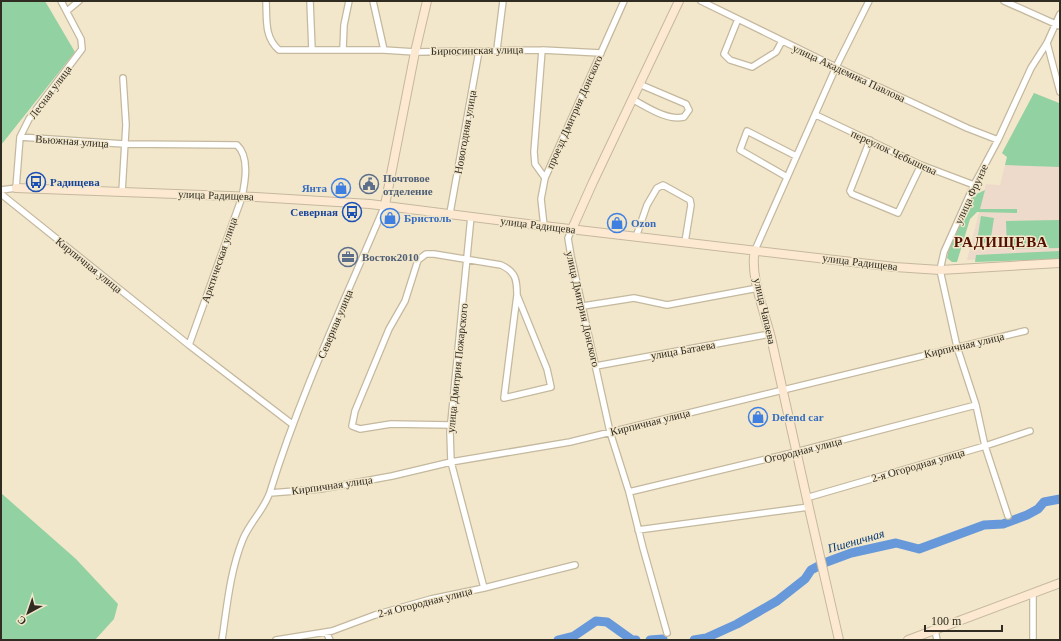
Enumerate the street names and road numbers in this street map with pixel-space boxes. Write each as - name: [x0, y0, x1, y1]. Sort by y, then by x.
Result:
- street label: улица Академика Павлова: [791, 42, 907, 104]
- street label: Бирюсинская улица: [431, 43, 523, 57]
- street label: проезд Дмитрия Донского: [544, 53, 605, 171]
- street label: Лесная улица: [26, 63, 74, 121]
- street label: Новогодняя улица: [452, 89, 478, 175]
- street label: переулок Чебышева: [849, 127, 939, 177]
- street label: Вьюжная улица: [35, 132, 109, 150]
- street label: улица Фрунзе: [952, 162, 990, 226]
- street label: улица Радищева: [178, 188, 254, 202]
- street label: улица Радищева: [500, 214, 576, 236]
- street label: Арктическая улица: [199, 215, 239, 304]
- street label: Кирпичная улица: [53, 235, 125, 295]
- street label: улица Дмитрия Донского: [564, 250, 602, 368]
- street label: улица Радищева: [822, 251, 898, 273]
- street label: улица Чапаева: [752, 277, 778, 345]
- street label: Северная улица: [315, 288, 355, 360]
- street label: улица Дмитрия Пожарского: [444, 302, 470, 434]
- street label: Кирпичная улица: [923, 330, 1005, 360]
- street label: улица Батаева: [650, 338, 716, 362]
- street label: Кирпичная улица: [609, 406, 691, 438]
- street label: Огородная улица: [763, 435, 843, 465]
- street label: 2-я Огородная улица: [870, 446, 966, 484]
- street label: Кирпичная улица: [291, 473, 373, 497]
- street label: 2-я Огородная улица: [377, 584, 473, 620]

